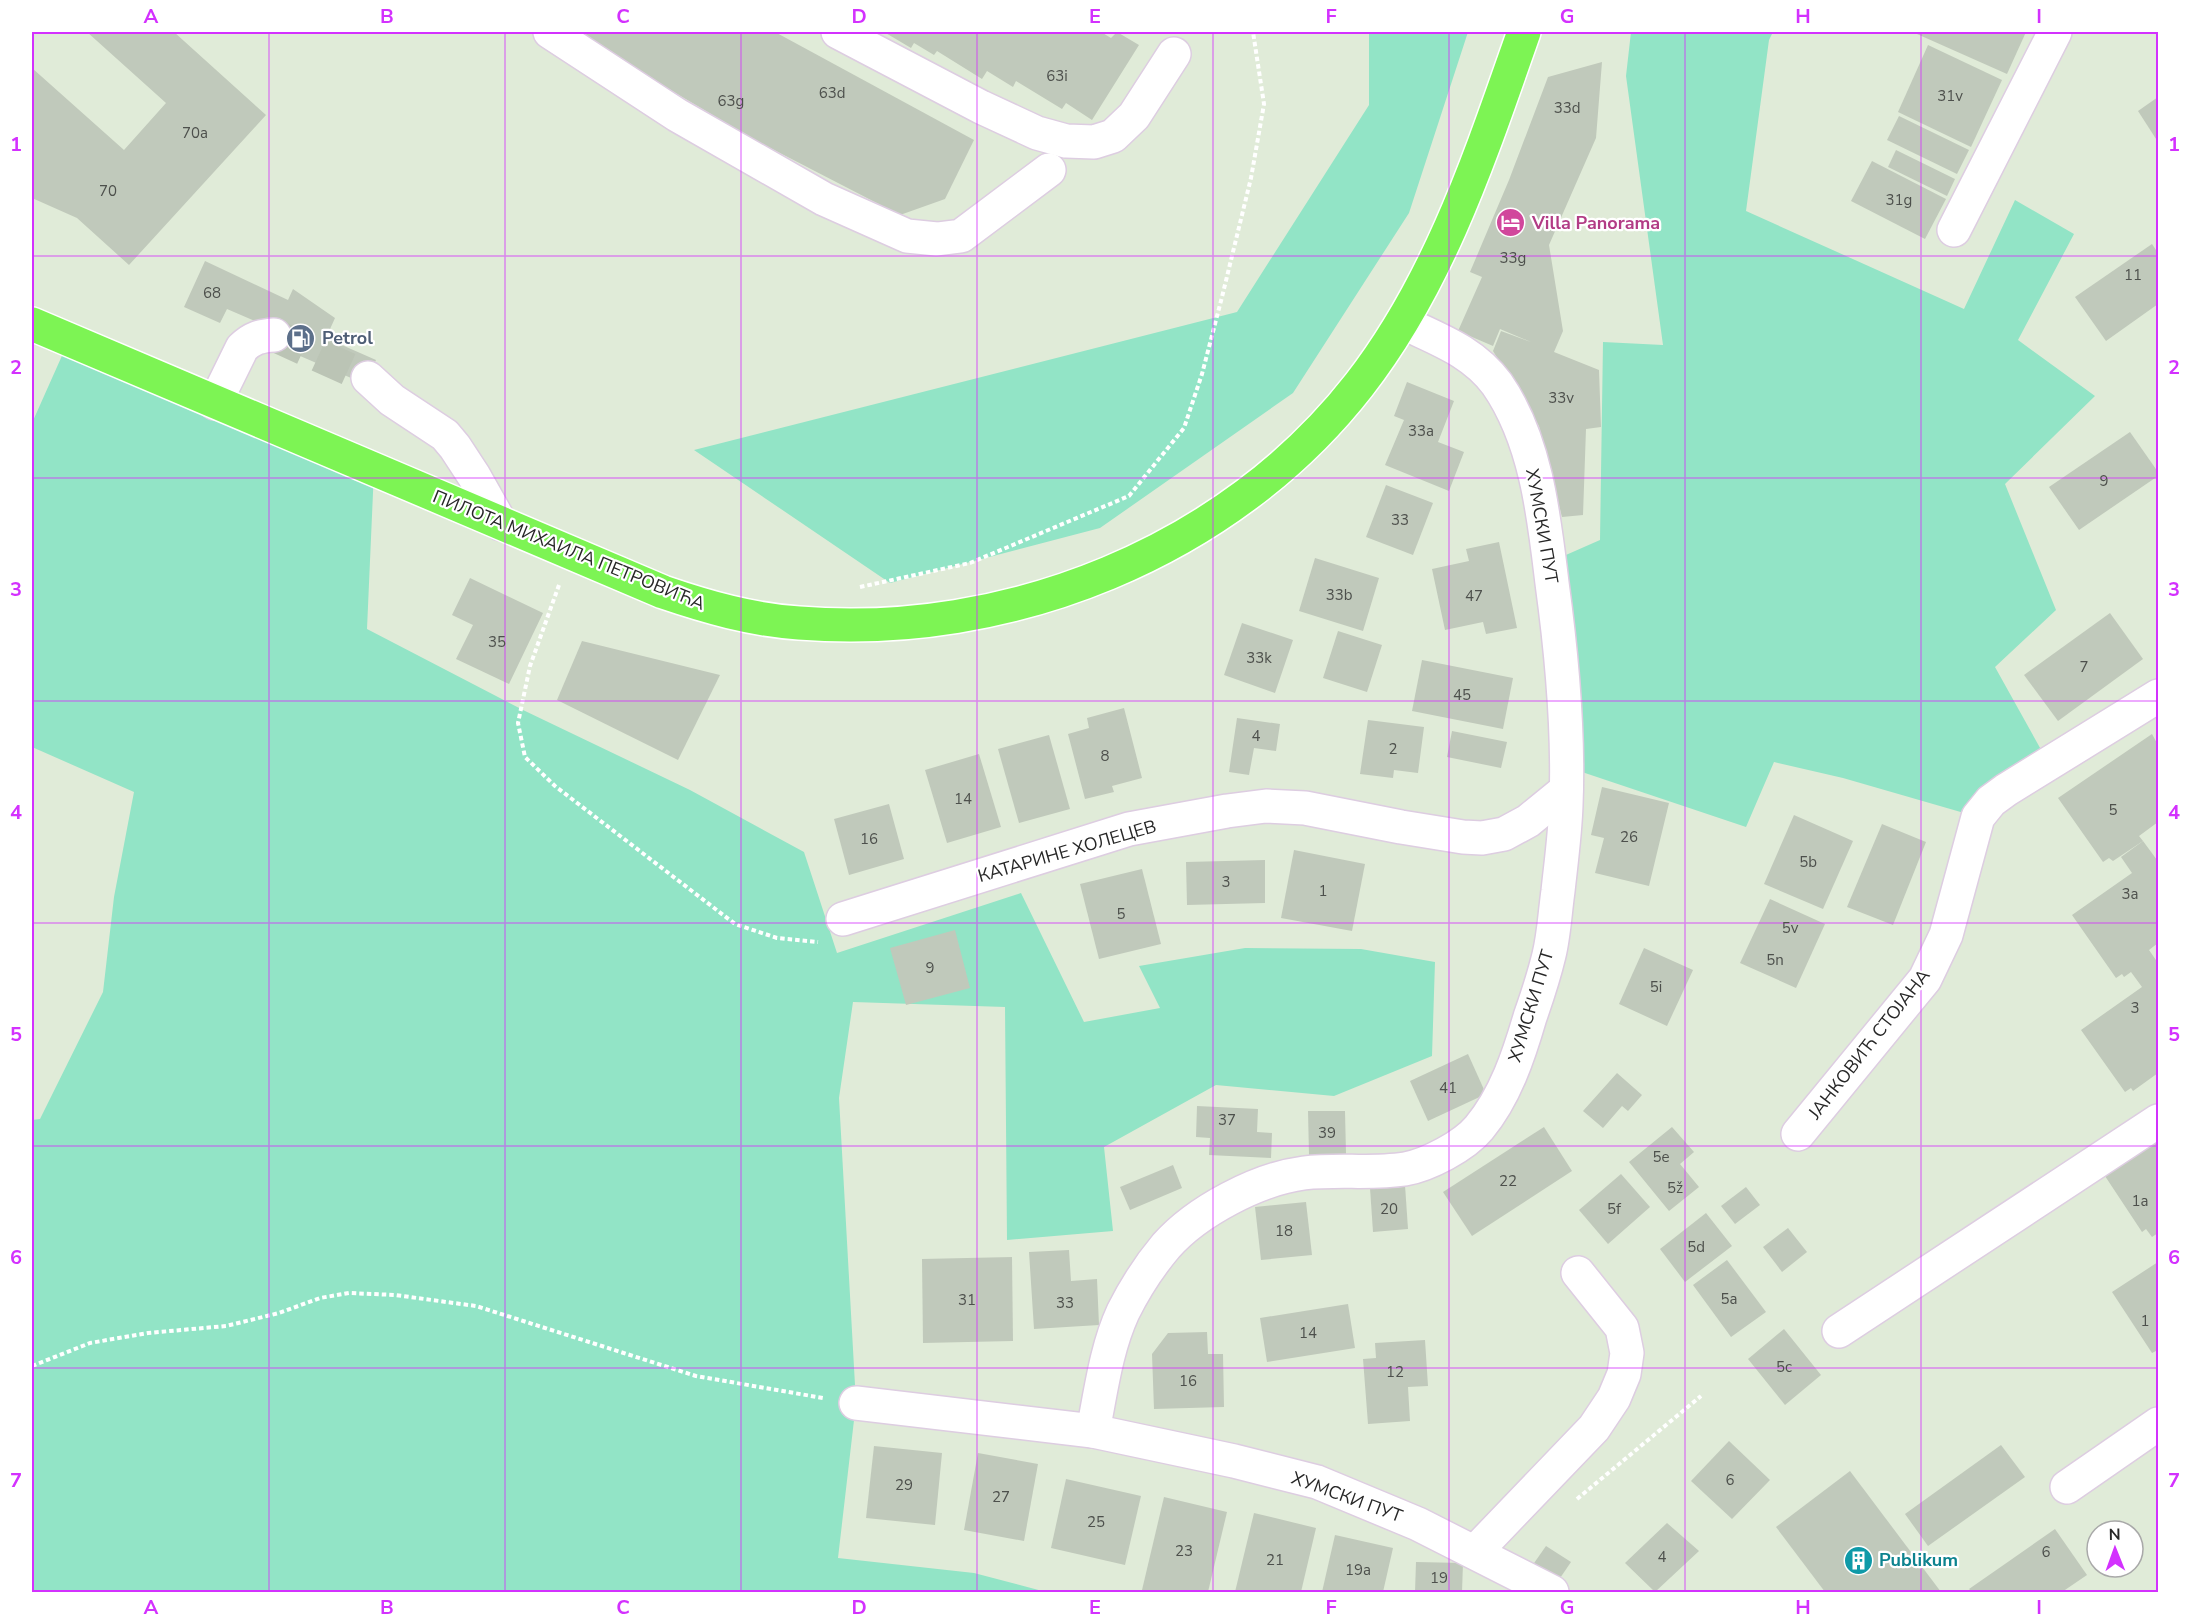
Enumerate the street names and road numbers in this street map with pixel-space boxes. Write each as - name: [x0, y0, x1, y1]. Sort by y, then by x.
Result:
- street label: ХУМСКИ ПУТ: [1520, 467, 1564, 586]
- street label: ПИЛОТА МИХАИЛА ПЕТРОВИЋА: [429, 484, 709, 616]
- street label: КАТАРИНЕ ХОЛЕЦЕВ: [975, 814, 1159, 888]
- street label: ХУМСКИ ПУТ: [1503, 947, 1560, 1065]
- street label: ЈАНКОВИЋ СТОЈАНА: [1802, 964, 1935, 1125]
- street label: ХУМСКИ ПУТ: [1288, 1466, 1406, 1528]

